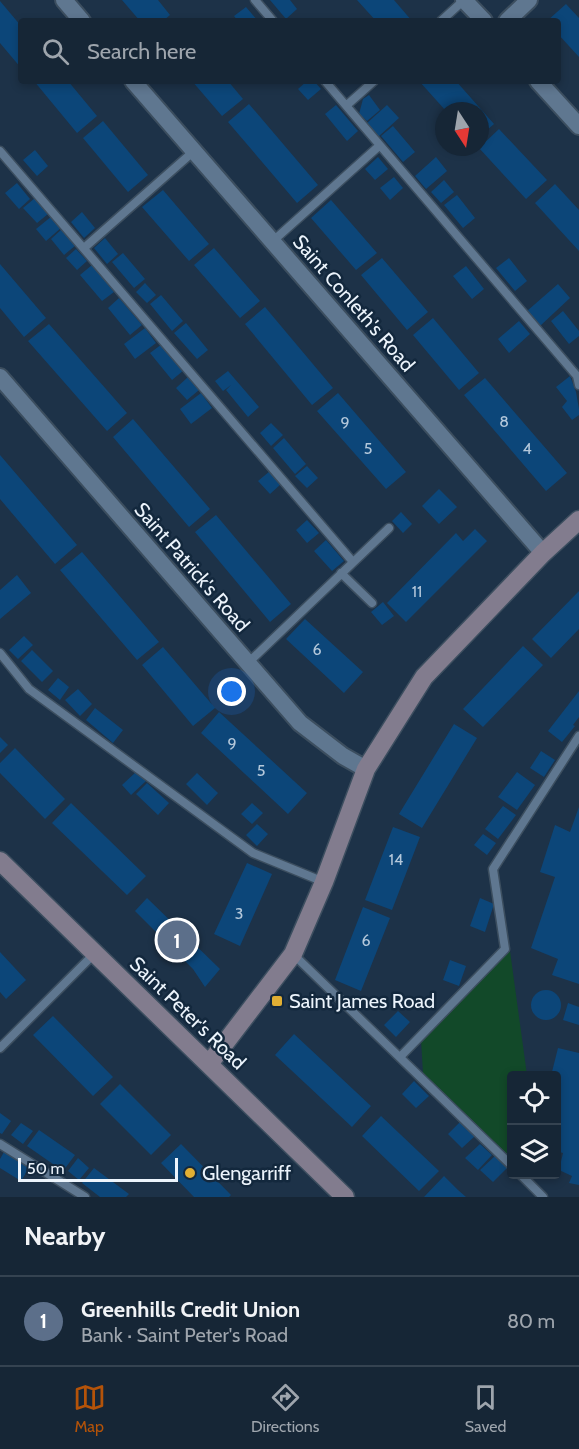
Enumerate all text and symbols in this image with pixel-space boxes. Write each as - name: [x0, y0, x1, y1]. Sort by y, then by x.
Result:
- search box: [18, 18, 561, 84]
- icon: search: [39, 35, 72, 68]
- text: Search here: [87, 38, 196, 65]
- north arrow: [435, 102, 489, 156]
- street label: Saint Conleth's Road: [288, 230, 420, 376]
- house number: 8: [499, 412, 509, 431]
- house number: 9: [340, 413, 350, 432]
- house number: 5: [364, 439, 372, 458]
- house number: 4: [522, 439, 532, 458]
- street label: Saint Patrick's Road: [129, 498, 255, 636]
- house number: 11: [412, 582, 422, 601]
- house number: 6: [312, 640, 322, 659]
- your location: [217, 677, 246, 706]
- house number: 9: [227, 734, 237, 753]
- house number: 5: [257, 761, 265, 780]
- house number: 14: [389, 850, 403, 869]
- house number: 3: [235, 904, 243, 923]
- pin: 1: [158, 918, 196, 962]
- house number: 6: [361, 931, 371, 950]
- street label: Saint Peter's Road: [125, 952, 251, 1074]
- place label: Saint James Road: [289, 989, 435, 1013]
- marker: Saint James Road: [270, 994, 284, 1008]
- map controls: [507, 1071, 561, 1179]
- button: locate: [507, 1071, 561, 1125]
- button: layers: [507, 1125, 561, 1179]
- scale bar: [18, 1155, 178, 1182]
- text: 50 m: [27, 1159, 64, 1178]
- place label: Glengarriff: [202, 1161, 291, 1185]
- marker: Glengarriff: [183, 1166, 197, 1180]
- text: Nearby: [24, 1220, 105, 1252]
- text: Greenhills Credit Union: [81, 1296, 300, 1323]
- text: 1: [40, 1309, 47, 1333]
- text: 80 m: [507, 1309, 555, 1333]
- text: Bank · Saint Peter's Road: [81, 1323, 288, 1347]
- tab: Map: [73, 1381, 106, 1436]
- tab: Directions: [251, 1381, 319, 1436]
- tab: Saved: [465, 1381, 506, 1436]

